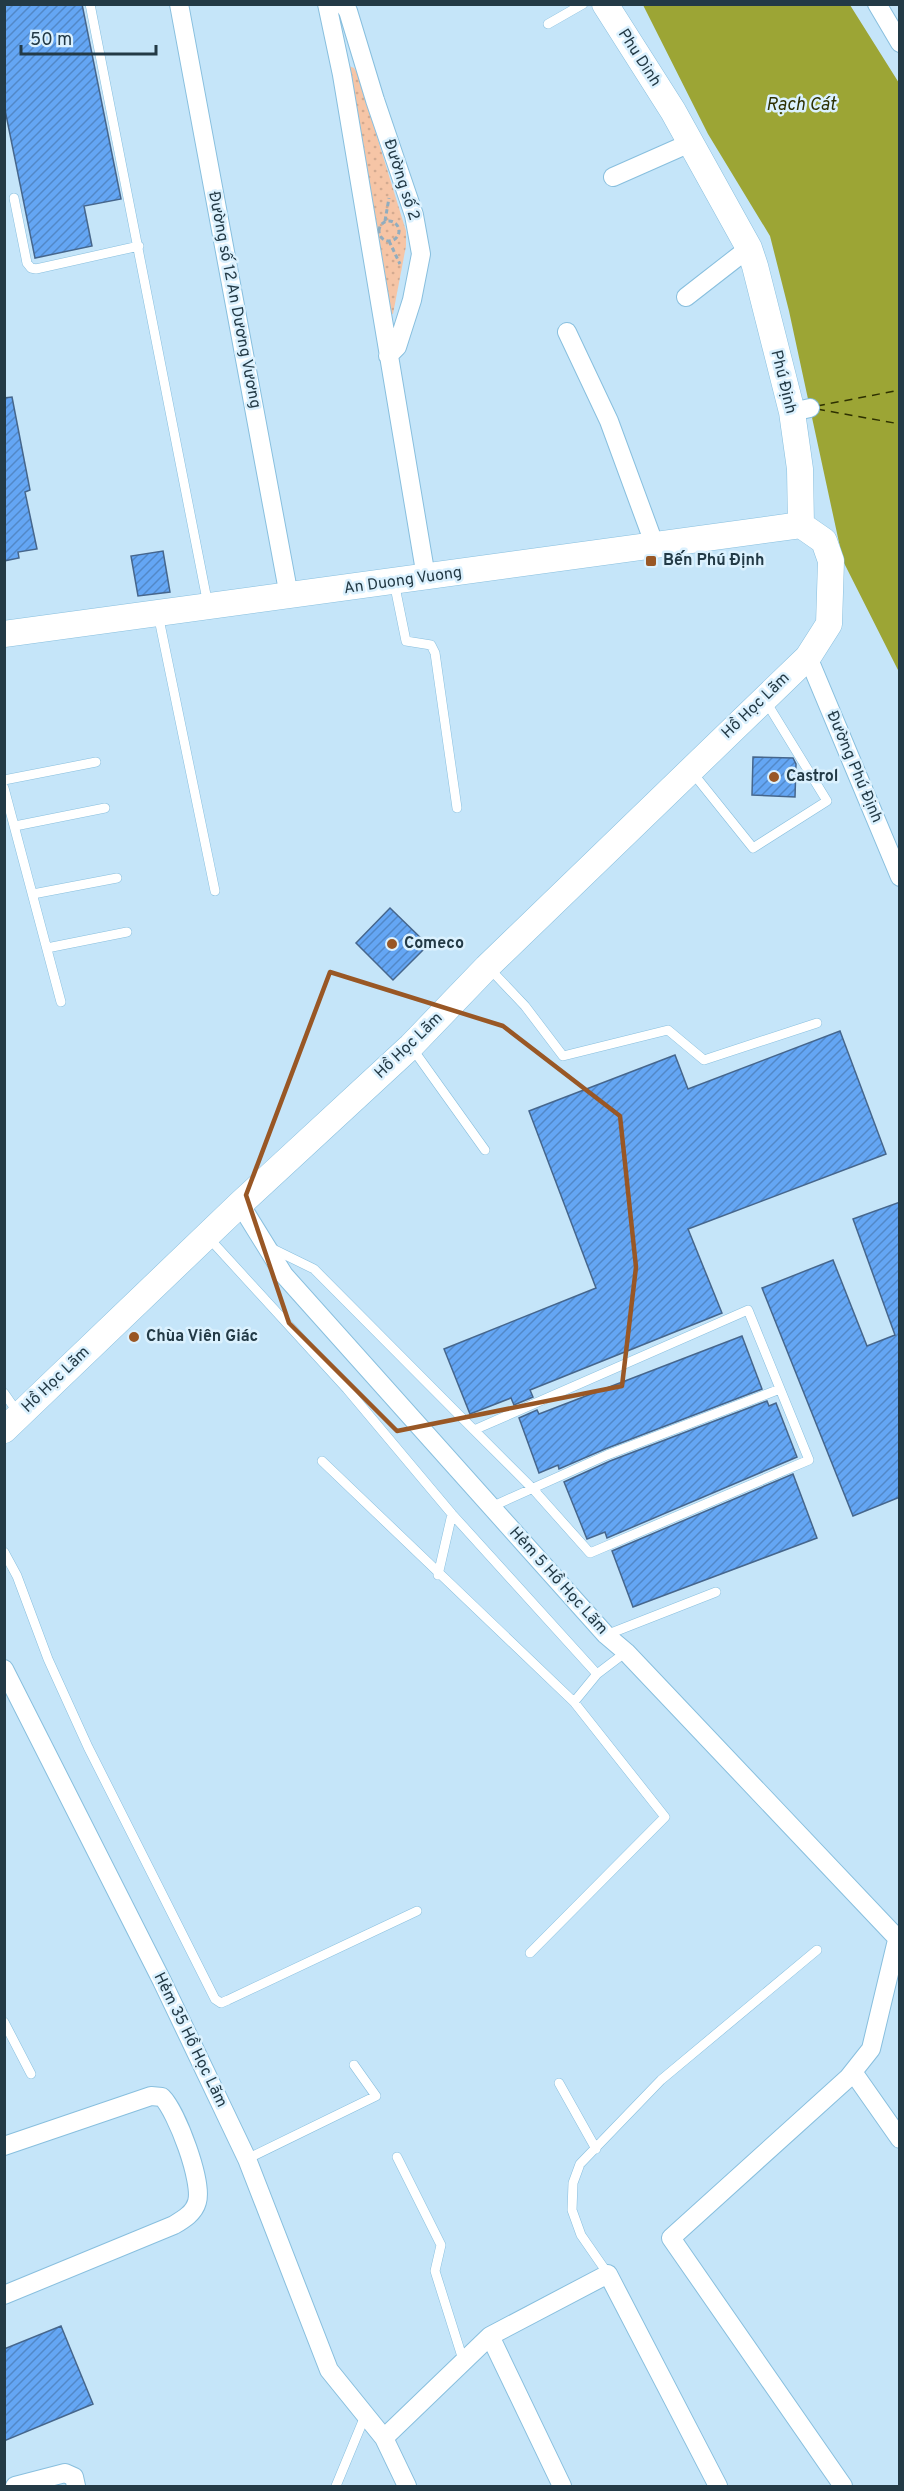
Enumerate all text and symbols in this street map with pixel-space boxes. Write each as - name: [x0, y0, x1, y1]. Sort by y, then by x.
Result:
- scale bar: [21, 18, 156, 56]
- street label: Phu Dinh: [613, 25, 665, 91]
- text: 50 m: [30, 29, 72, 52]
- water label: Rạch Cát: [766, 94, 838, 117]
- street label: Đường số 2: [378, 136, 425, 223]
- street label: Đường số 12 An Dương Vương: [203, 190, 266, 410]
- street label: Phú Định: [765, 348, 801, 416]
- place label: Bến Phú Định: [663, 550, 764, 571]
- marker: Bến Phú Định: [644, 554, 658, 568]
- street label: An Duong Vuong: [343, 563, 463, 599]
- street label: Hồ Học Lãm: [717, 668, 794, 743]
- street label: Đường Phú Định: [821, 708, 887, 826]
- place label: Castrol: [786, 767, 838, 787]
- marker: Castrol: [767, 770, 781, 784]
- place label: Comeco: [404, 934, 464, 954]
- marker: Comeco: [385, 937, 399, 951]
- street label: Hồ Học Lãm: [370, 1008, 447, 1083]
- place label: Chùa Viên Giác: [146, 1327, 258, 1347]
- marker: Chùa Viên Giác: [127, 1330, 141, 1344]
- street label: Hồ Học Lãm: [17, 1342, 94, 1417]
- street label: Hẻm 5 Hồ Học Lãm: [504, 1522, 612, 1639]
- street label: Hẻm 35 Hồ Học Lãm: [149, 1969, 232, 2111]

